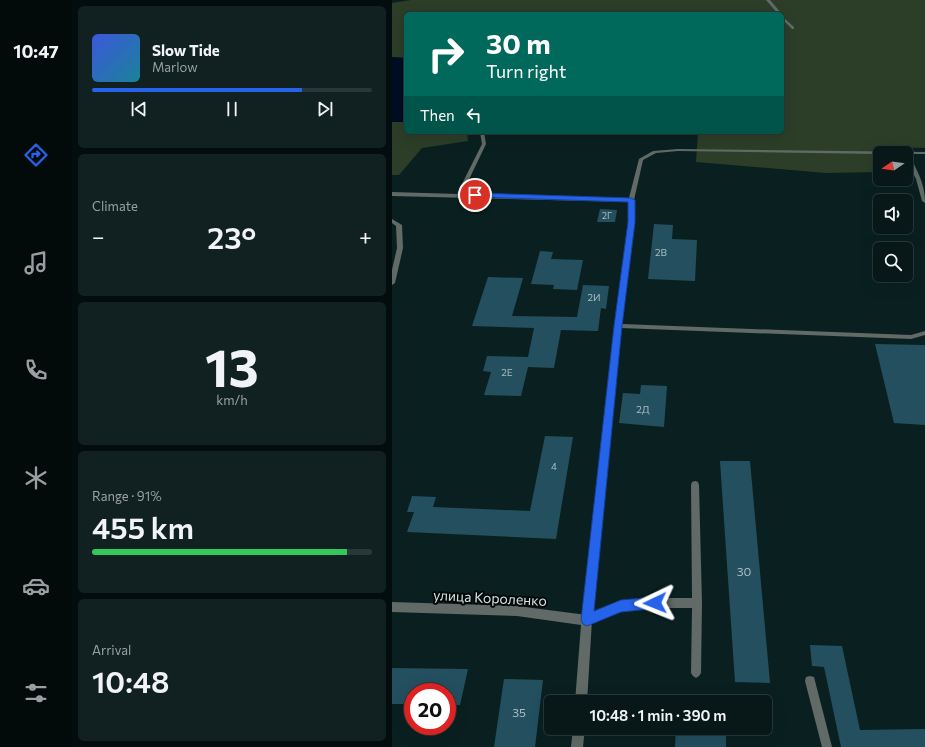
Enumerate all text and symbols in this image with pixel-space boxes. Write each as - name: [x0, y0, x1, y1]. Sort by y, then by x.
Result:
- text: 30 m: [486, 26, 551, 60]
- icon: right: [420, 28, 472, 80]
- text: 10:47: [13, 40, 59, 62]
- text: Slow Tide: [152, 41, 220, 59]
- text: Marlow: [152, 59, 198, 75]
- text: Turn right: [486, 60, 566, 82]
- icon: previous: [128, 98, 150, 120]
- icon: pause: [221, 98, 243, 120]
- icon: next: [314, 98, 336, 120]
- icon: left: [463, 104, 485, 126]
- text: Then: [420, 106, 455, 124]
- icon: directions: [22, 141, 50, 169]
- north arrow: [873, 146, 913, 186]
- map controls: [873, 146, 913, 282]
- pin: [458, 178, 492, 212]
- icon: arrive: [464, 184, 486, 206]
- button: sound: [873, 194, 913, 234]
- text: Climate: [92, 198, 138, 214]
- house number: 2Г: [602, 210, 612, 221]
- text: 23°: [207, 218, 256, 255]
- text: −: [92, 223, 105, 250]
- text: +: [359, 223, 372, 250]
- button: search: [873, 242, 913, 282]
- house number: 2В: [655, 246, 668, 258]
- icon: music: [22, 249, 50, 277]
- house number: 2И: [587, 291, 601, 303]
- text: 13: [205, 334, 259, 398]
- icon: phone: [22, 356, 50, 384]
- house number: 2Е: [501, 366, 513, 378]
- text: km/h: [216, 392, 248, 408]
- house number: 2Д: [636, 403, 650, 415]
- house number: 4: [551, 460, 557, 472]
- icon: climate: [22, 464, 50, 492]
- text: Range · 91%: [92, 488, 162, 504]
- text: 455 km: [92, 508, 194, 545]
- house number: 30: [737, 564, 752, 578]
- icon: car: [22, 572, 50, 600]
- position arrow: [634, 582, 676, 624]
- street label: улица Короленко: [433, 586, 547, 609]
- text: Arrival: [92, 642, 131, 658]
- text: 10:48: [92, 662, 170, 699]
- icon: filters: [22, 679, 50, 707]
- speed limit sign: 20: [404, 683, 456, 735]
- house number: 35: [512, 705, 526, 719]
- text: 10:48 · 1 min · 390 m: [590, 706, 726, 724]

